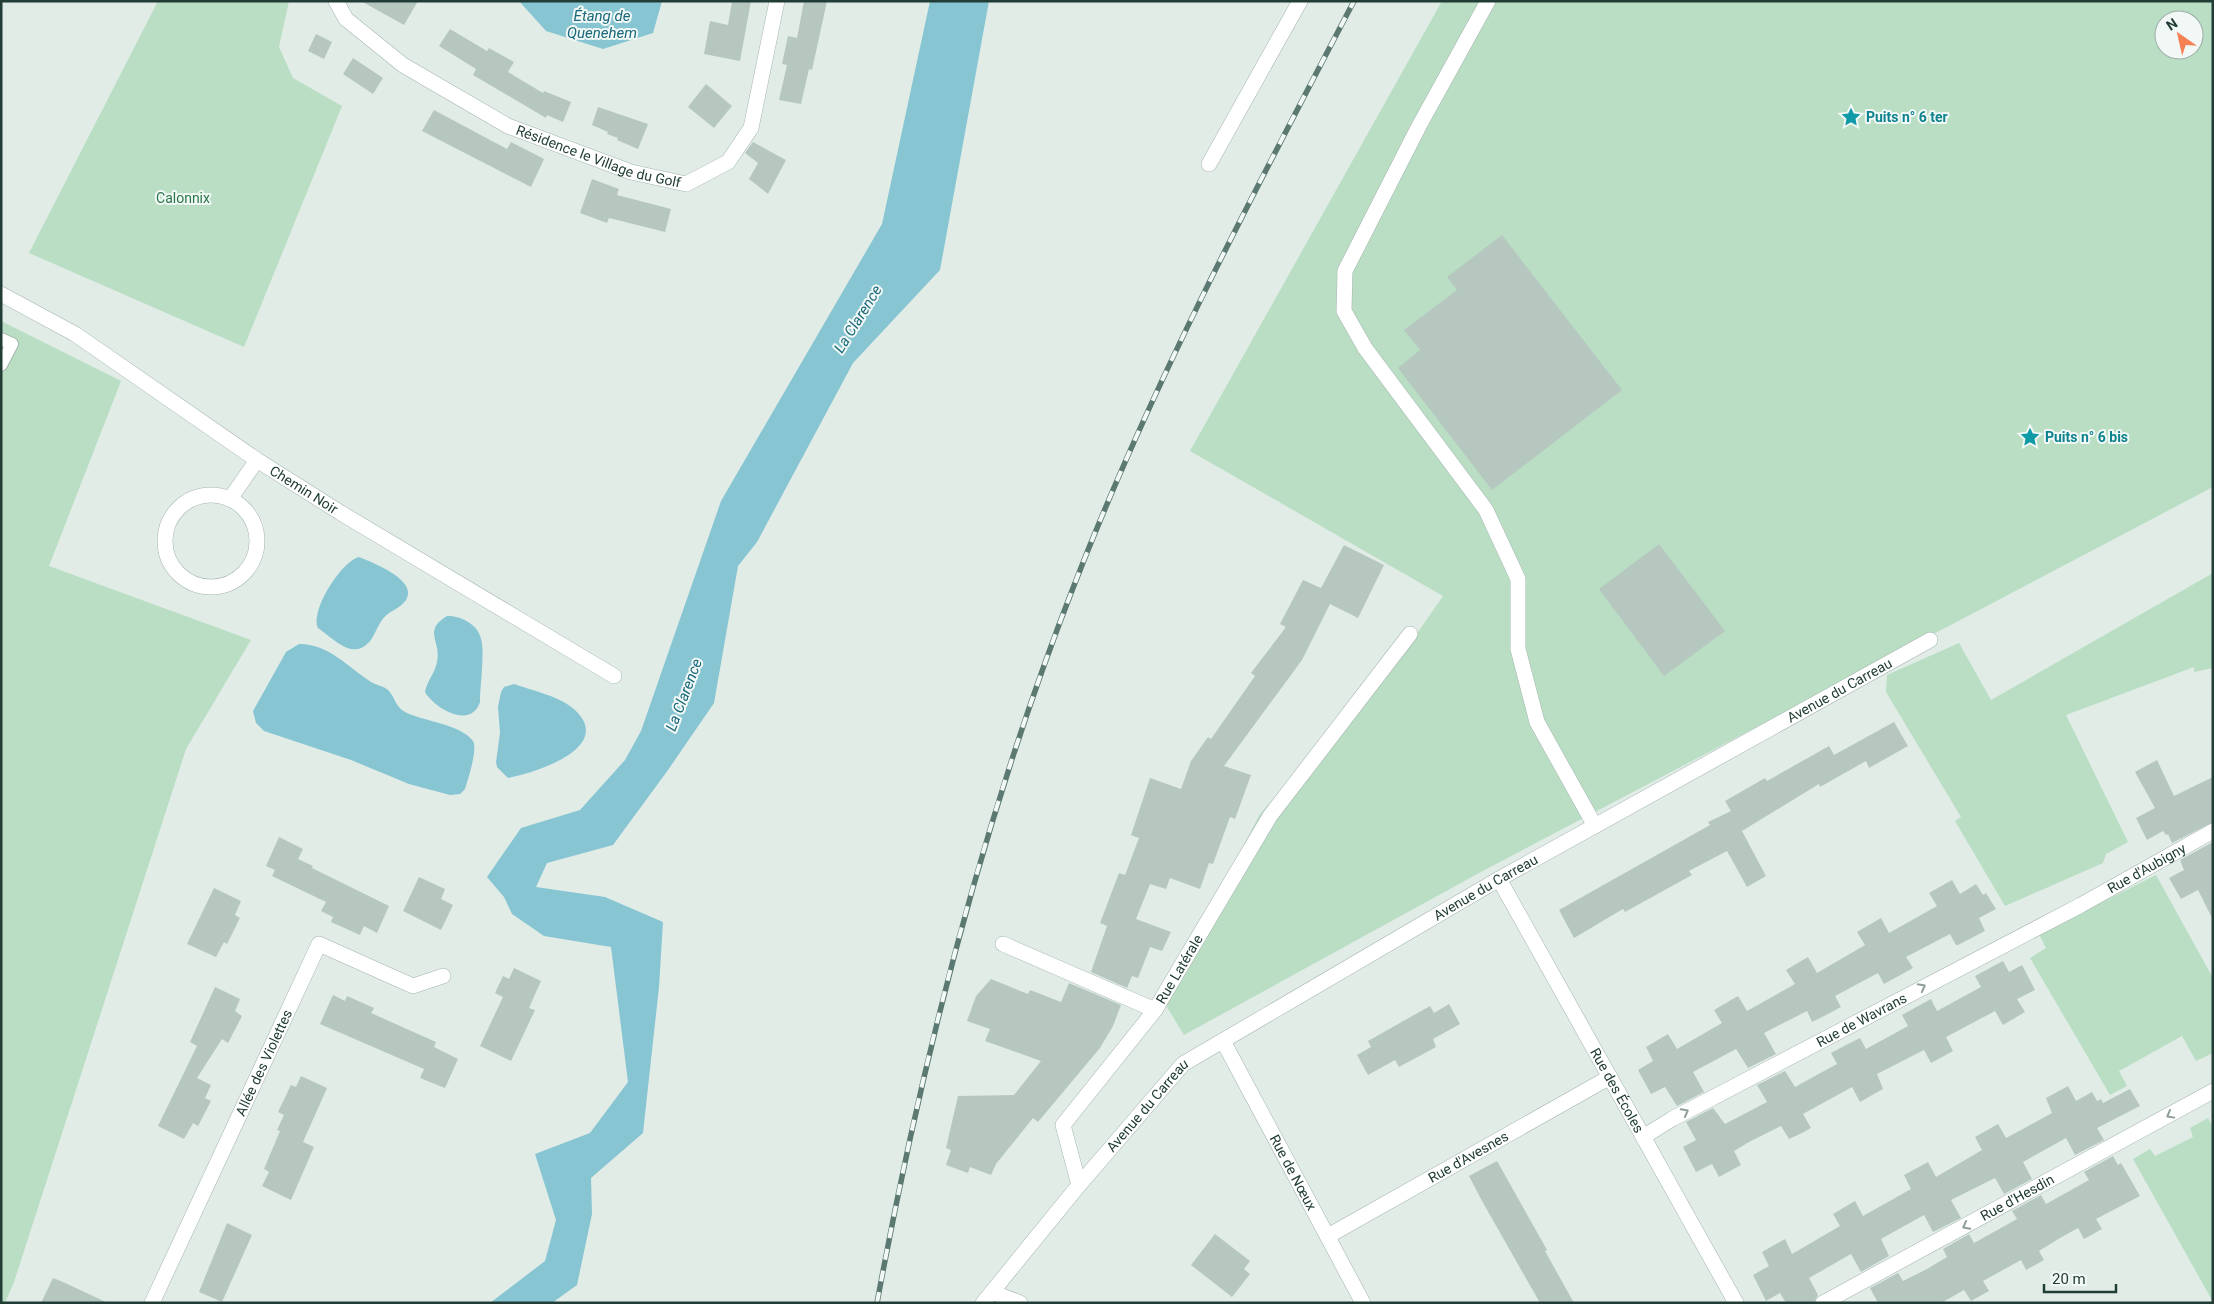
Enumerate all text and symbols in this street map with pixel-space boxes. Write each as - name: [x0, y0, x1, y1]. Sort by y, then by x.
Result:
- water label: Étang de Quenehem: [567, 7, 637, 42]
- north arrow: [2154, 10, 2204, 60]
- text: N: [2163, 15, 2180, 34]
- place icon: Puits n° 6 ter: [1840, 106, 1862, 128]
- place label: Puits n° 6 ter: [1866, 109, 1948, 125]
- street label: Résidence le Village du Golf: [514, 122, 682, 191]
- park label: Calonnix: [156, 190, 210, 206]
- water label: La Clarence: [830, 282, 886, 356]
- place icon: Puits n° 6 bis: [2019, 426, 2041, 448]
- place label: Puits n° 6 bis: [2045, 429, 2128, 445]
- street label: Chemin Noir: [267, 462, 341, 517]
- street label: Avenue du Carreau: [1784, 655, 1895, 726]
- water label: La Clarence: [662, 656, 706, 734]
- street label: Rue d'Aubigny: [2105, 840, 2189, 896]
- street label: Avenue du Carreau: [1431, 851, 1540, 923]
- street label: Rue Latérale: [1153, 932, 1206, 1007]
- one-way arrow: [1916, 983, 1925, 993]
- street label: Rue de Wavrans: [1814, 990, 1909, 1050]
- street label: Allée des Violettes: [232, 1007, 295, 1118]
- street label: Rue des Écoles: [1587, 1045, 1647, 1135]
- street label: Avenue du Carreau: [1103, 1055, 1191, 1155]
- one-way arrow: [1680, 1108, 1689, 1118]
- one-way arrow: [2167, 1109, 2176, 1119]
- street label: Rue d'Avesnes: [1425, 1128, 1511, 1186]
- street label: Rue de Nœux: [1266, 1132, 1320, 1213]
- street label: Rue d'Hesdin: [1978, 1171, 2057, 1224]
- one-way arrow: [1962, 1219, 1971, 1229]
- scale bar: [2044, 1262, 2116, 1294]
- text: 20 m: [2052, 1270, 2086, 1288]

